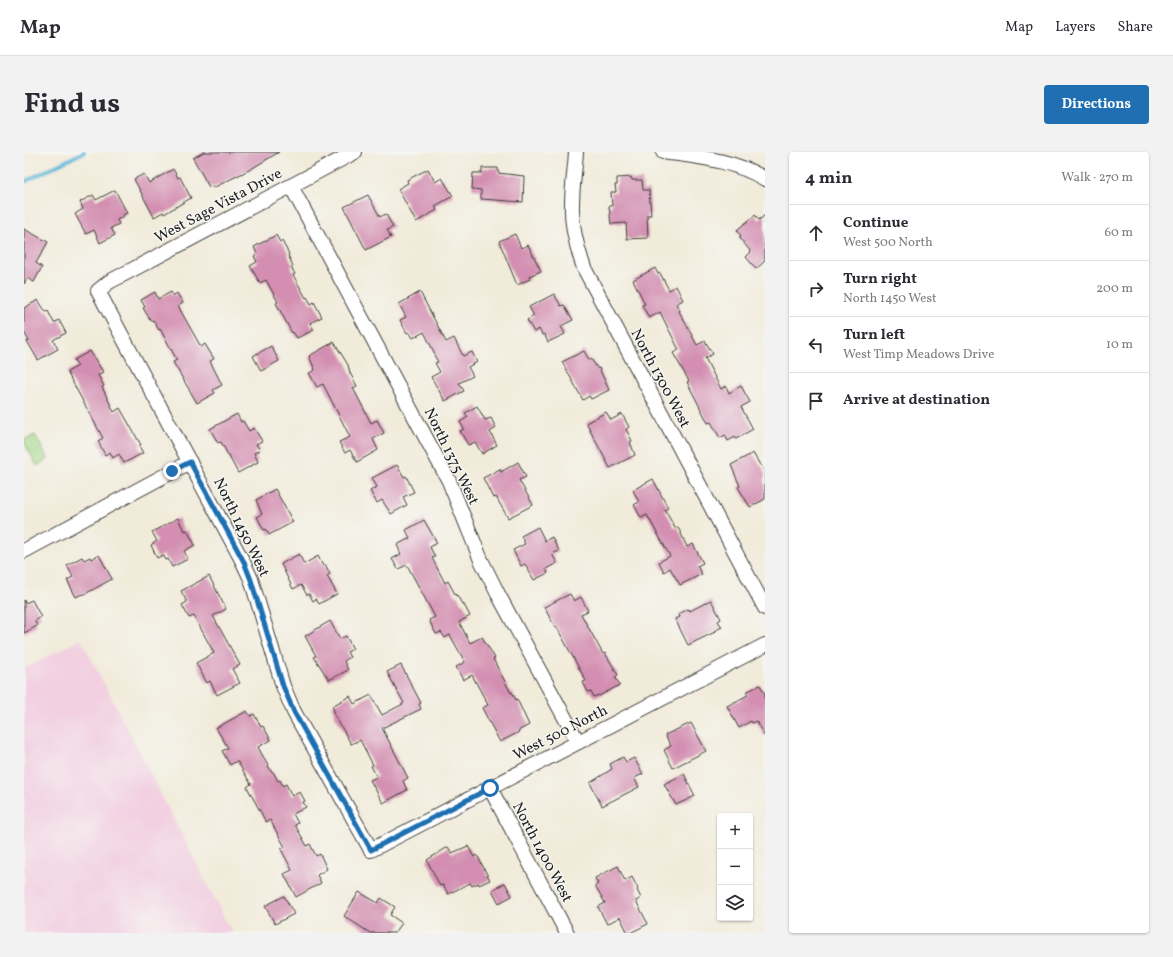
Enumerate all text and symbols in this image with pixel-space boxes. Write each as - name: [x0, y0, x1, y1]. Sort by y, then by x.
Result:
- text: Map: [20, 15, 61, 41]
- text: Map: [1005, 18, 1033, 37]
- text: Layers: [1055, 18, 1095, 37]
- text: Share: [1117, 18, 1153, 37]
- text: Find us: [24, 85, 120, 124]
- button: Directions: [1044, 85, 1149, 124]
- street label: West Sage Vista Drive: [151, 164, 286, 249]
- text: 4 min: [805, 167, 852, 190]
- text: Walk · 270 m: [1061, 169, 1133, 187]
- text: Continue: [843, 213, 908, 234]
- icon: ahead: [805, 222, 827, 244]
- text: 60 m: [1105, 224, 1133, 242]
- text: West 500 North: [843, 234, 933, 252]
- text: Turn right: [843, 269, 917, 290]
- icon: right: [805, 278, 827, 300]
- text: 200 m: [1096, 280, 1133, 298]
- text: North 1450 West: [843, 290, 937, 308]
- text: Turn left: [843, 325, 905, 346]
- street label: North 1300 West: [625, 326, 695, 432]
- icon: left: [805, 334, 827, 356]
- text: 10 m: [1106, 336, 1133, 354]
- text: West Timp Meadows Drive: [843, 346, 995, 364]
- icon: arrive: [805, 390, 827, 412]
- text: Arrive at destination: [843, 390, 990, 411]
- street label: North 1375 West: [418, 405, 483, 509]
- route end: [163, 462, 181, 480]
- street label: North 1450 West: [208, 474, 274, 581]
- street label: West 500 North: [510, 700, 612, 766]
- route start: [481, 779, 499, 797]
- street label: North 1400 West: [506, 799, 577, 906]
- map controls: [717, 813, 753, 921]
- button: +: [717, 813, 753, 849]
- button: −: [717, 849, 753, 885]
- button: layers: [717, 885, 753, 921]

